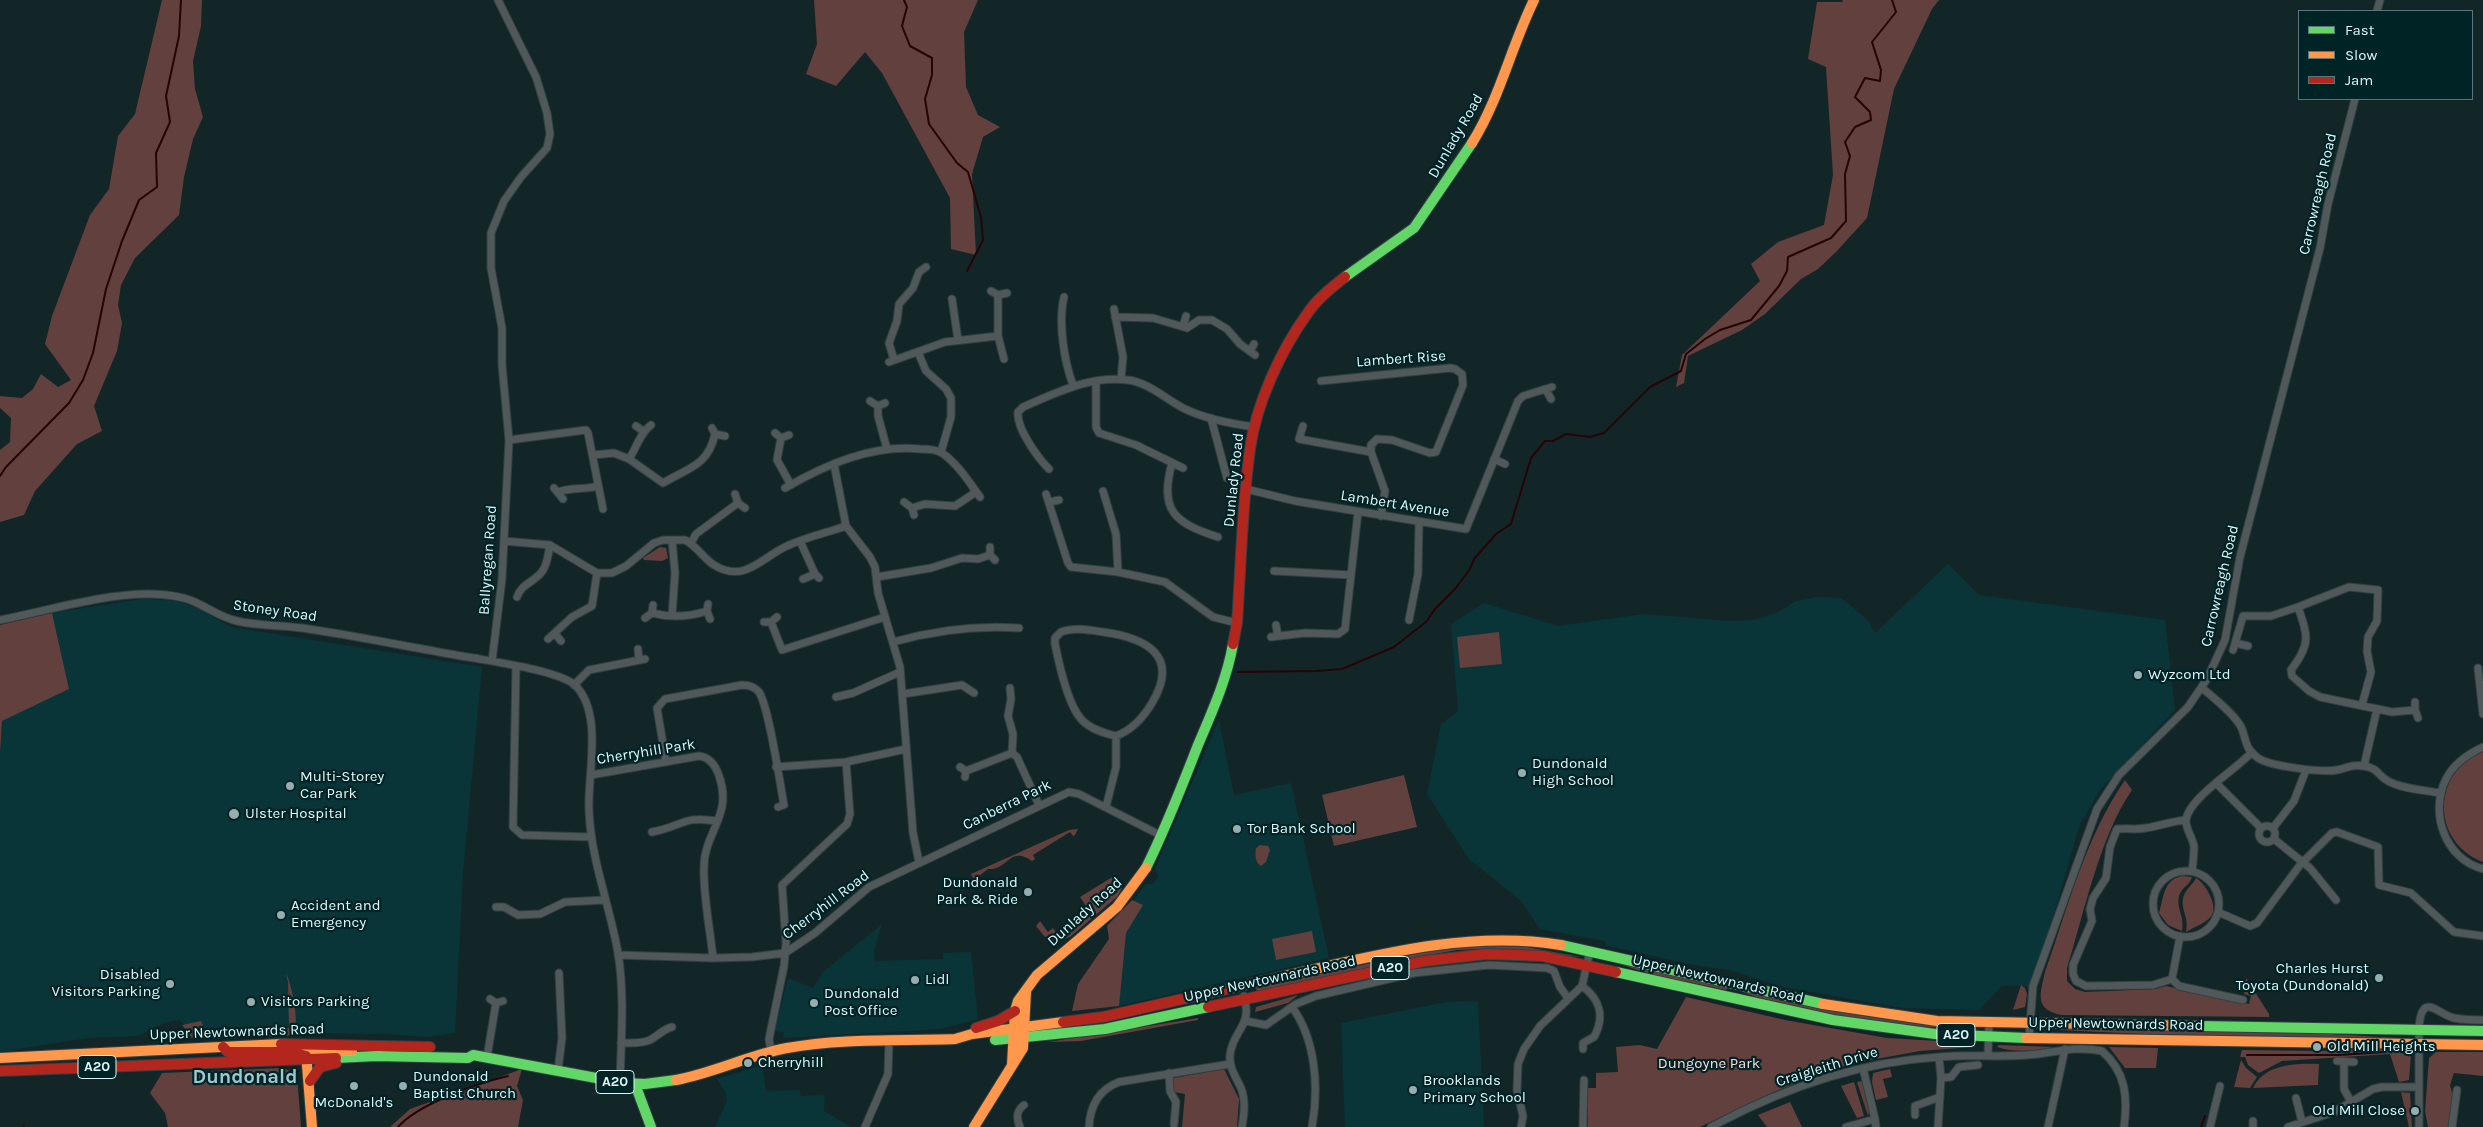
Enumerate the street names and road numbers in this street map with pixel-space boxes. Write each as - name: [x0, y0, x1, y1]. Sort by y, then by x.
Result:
- street label: Dunlady Road: [1425, 91, 1487, 181]
- street label: Carrowreagh Road: [2295, 131, 2341, 257]
- street label: Lambert Rise: [1356, 347, 1446, 371]
- street label: Dunlady Road: [1220, 432, 1248, 528]
- street label: Lambert Avenue: [1339, 487, 1451, 521]
- street label: Ballyregan Road: [475, 505, 501, 615]
- street label: Carrowreagh Road: [2197, 523, 2243, 649]
- street label: Stoney Road: [232, 596, 318, 626]
- street label: Cherryhill Park: [595, 735, 697, 769]
- street label: Canberra Park: [960, 776, 1054, 834]
- street label: Cherryhill Road: [779, 867, 873, 943]
- street label: Dunlady Road: [1044, 874, 1126, 950]
- street label: Upper Newtownards Road: [1631, 951, 1805, 1007]
- street label: Upper Newtownards Road: [1182, 952, 1358, 1006]
- road number: A20: [1371, 956, 1409, 980]
- street label: Upper Newtownards Road: [2028, 1013, 2204, 1035]
- street label: Upper Newtownards Road: [149, 1020, 325, 1044]
- road number: A20: [1937, 1024, 1975, 1046]
- street label: Craigleith Drive: [1774, 1043, 1880, 1091]
- road number: A20: [78, 1056, 116, 1078]
- road number: A20: [596, 1070, 634, 1094]

